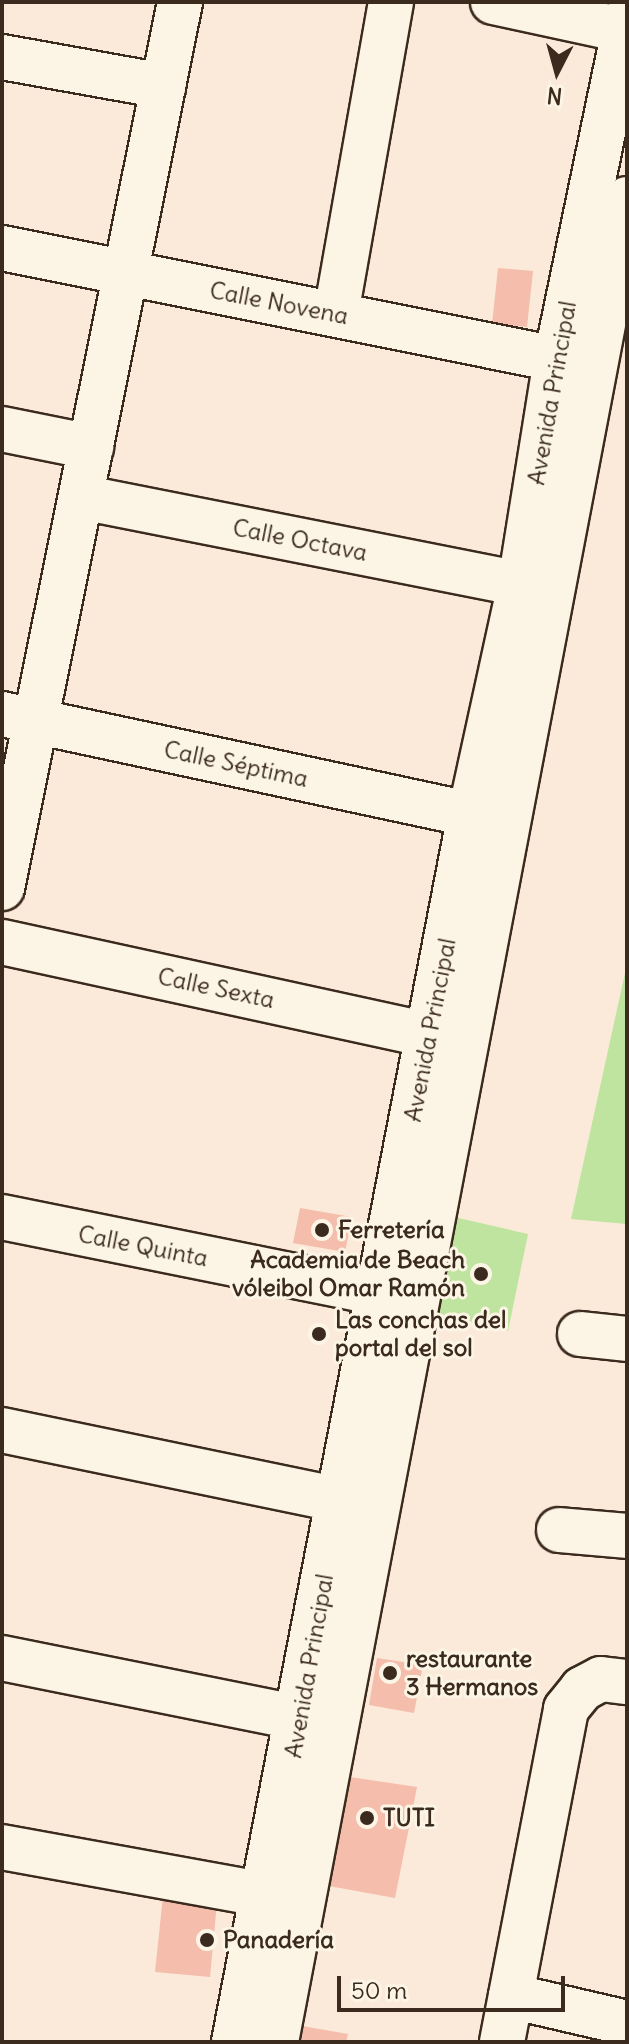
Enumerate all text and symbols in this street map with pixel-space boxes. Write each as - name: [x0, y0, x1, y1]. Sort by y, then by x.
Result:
- north arrow: [517, 32, 597, 112]
- text: N: [545, 81, 564, 111]
- street label: Calle Novena: [207, 275, 351, 331]
- street label: Avenida Principal: [522, 299, 582, 487]
- street label: Calle Octava: [230, 513, 370, 567]
- street label: Calle Séptima: [161, 735, 311, 793]
- street label: Avenida Principal: [398, 936, 462, 1124]
- street label: Calle Sexta: [155, 962, 277, 1014]
- place label: Ferretería: [338, 1216, 445, 1244]
- street label: Calle Quinta: [76, 1219, 210, 1273]
- marker: Ferretería: [313, 1221, 331, 1239]
- place label: Academia de Beach vóleibol Omar Ramón: [232, 1246, 465, 1302]
- marker: Academia de Beach vóleibol Omar Ramón: [472, 1265, 490, 1283]
- place label: Las conchas del portal del sol: [335, 1306, 506, 1362]
- marker: Las conchas del portal del sol: [310, 1325, 328, 1343]
- street label: Avenida Principal: [279, 1572, 339, 1760]
- place label: restaurante 3 Hermanos: [406, 1645, 538, 1701]
- marker: restaurante 3 Hermanos: [381, 1664, 399, 1682]
- place label: TUTI: [383, 1804, 435, 1832]
- marker: TUTI: [358, 1809, 376, 1827]
- place label: Panadería: [223, 1926, 334, 1954]
- marker: Panadería: [198, 1931, 216, 1949]
- scale bar: [341, 1960, 569, 2010]
- text: 50 m: [351, 1975, 407, 2005]

